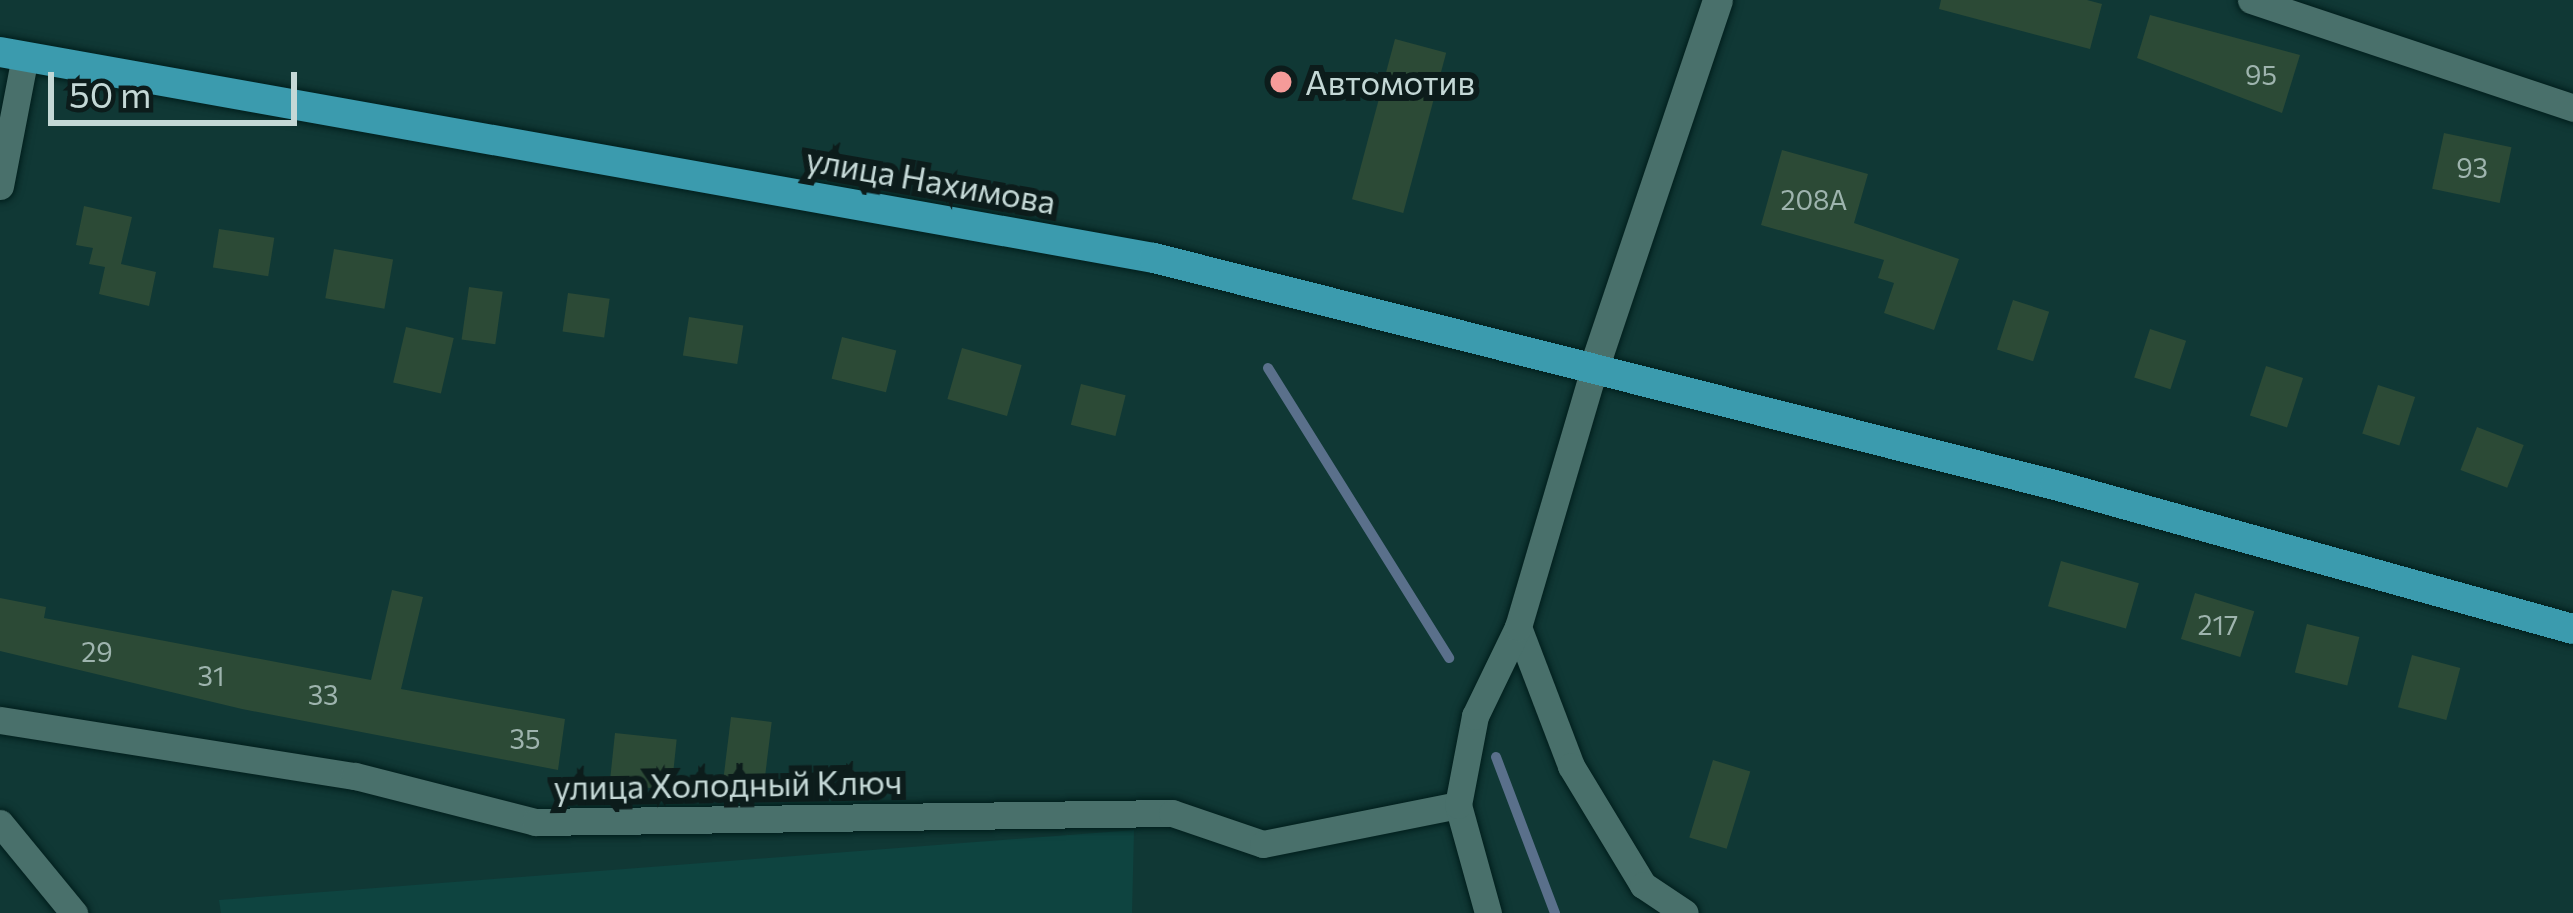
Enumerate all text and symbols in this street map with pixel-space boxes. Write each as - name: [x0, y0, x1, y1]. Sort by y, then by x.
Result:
- scale bar: [54, 48, 303, 122]
- house number: 95: [2245, 59, 2277, 91]
- place label: Автомотив: [1305, 62, 1475, 102]
- marker: Автомотив: [1268, 69, 1294, 95]
- text: 50 m: [69, 71, 151, 115]
- street label: улица Нахимова: [803, 139, 1059, 221]
- house number: 93: [2456, 152, 2488, 184]
- house number: 208А: [1781, 184, 1847, 216]
- house number: 217: [2198, 609, 2238, 641]
- house number: 29: [81, 636, 113, 668]
- house number: 31: [198, 660, 224, 692]
- house number: 33: [308, 679, 338, 711]
- house number: 35: [510, 723, 540, 755]
- street label: улица Холодный Ключ: [553, 761, 903, 807]

